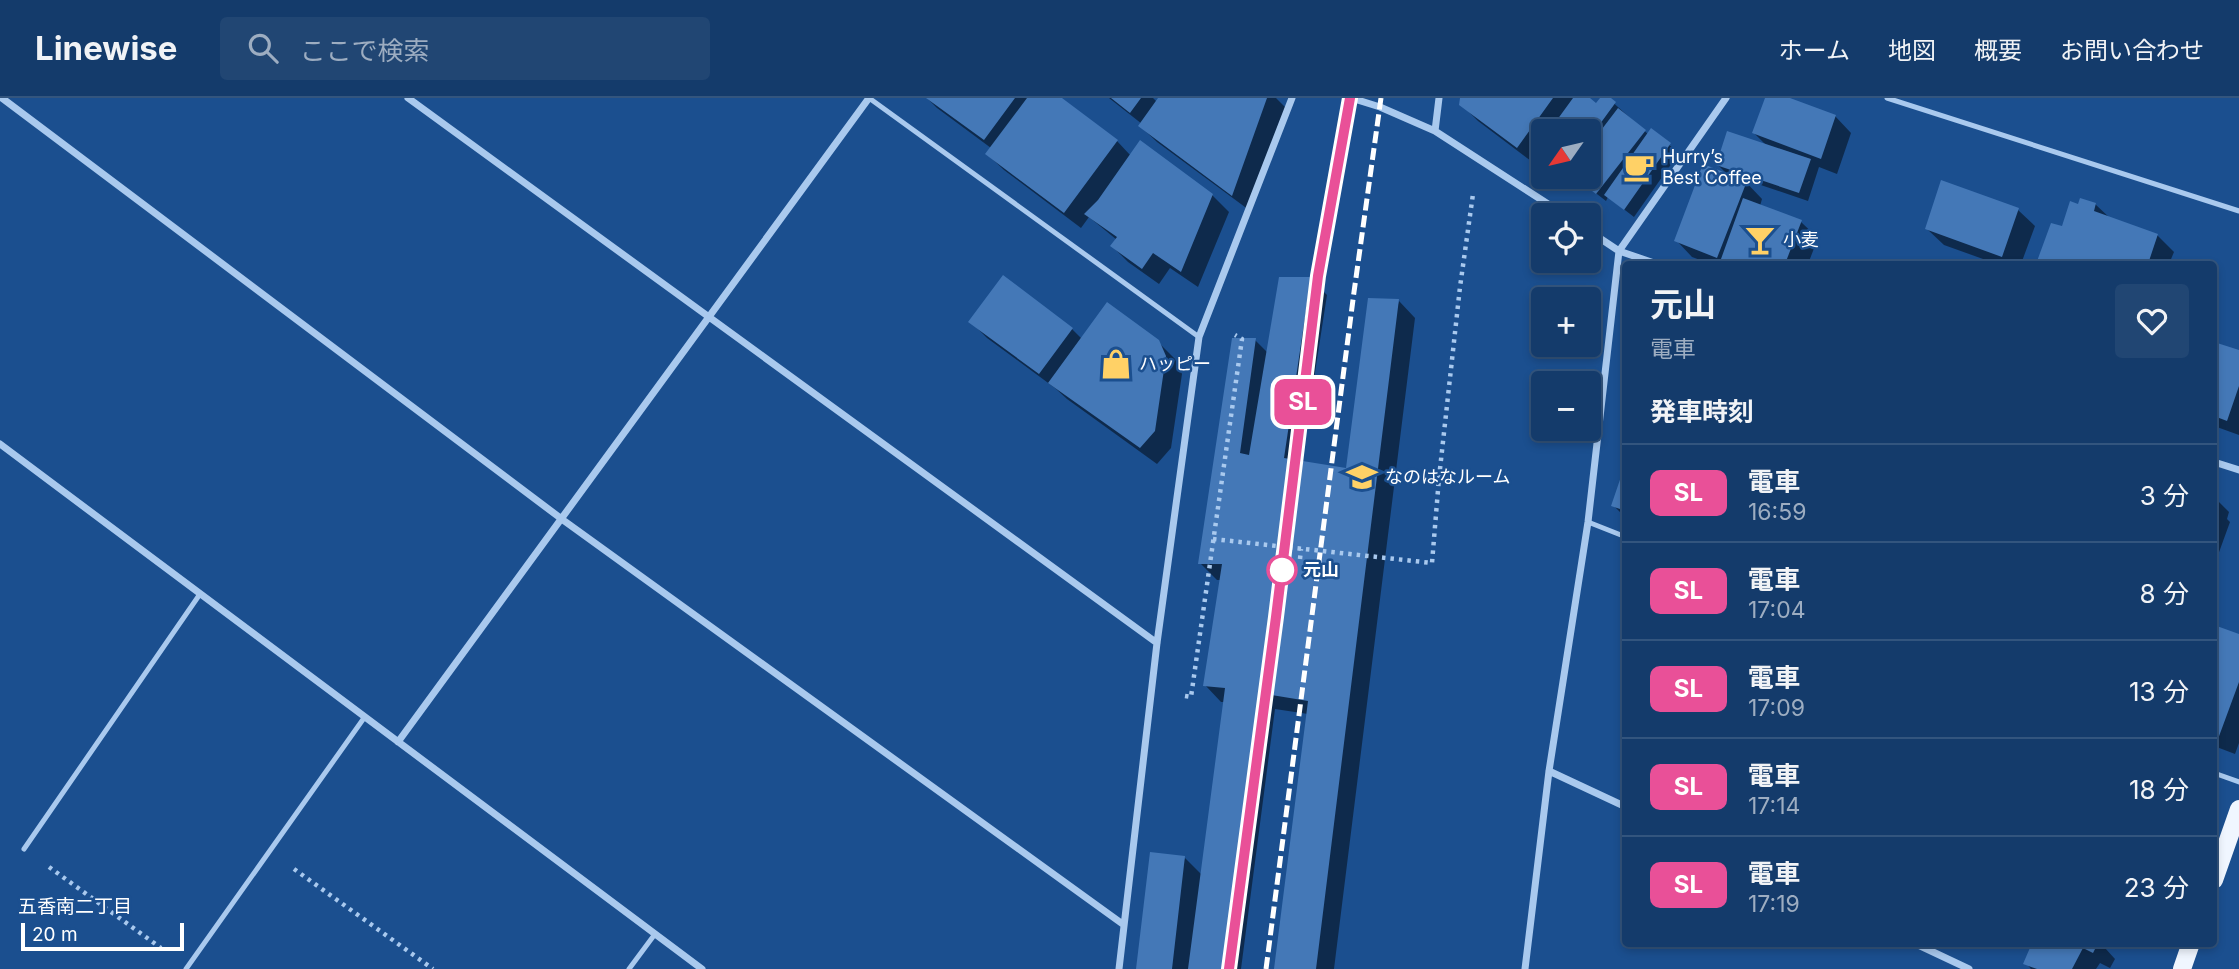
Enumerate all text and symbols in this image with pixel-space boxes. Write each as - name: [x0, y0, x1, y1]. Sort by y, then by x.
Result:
- search box: [220, 17, 710, 80]
- text: Linewise: [35, 28, 178, 68]
- icon: search: [244, 29, 282, 67]
- text: ここで検索: [300, 35, 430, 66]
- text: ホーム: [1779, 36, 1850, 65]
- text: 地図: [1888, 36, 1936, 65]
- text: 概要: [1974, 36, 2022, 65]
- text: お問い合わせ: [2060, 36, 2204, 65]
- north arrow: [1531, 119, 1601, 189]
- map controls: [1531, 119, 1601, 441]
- place label: Hurry’s Best Coffee: [1662, 146, 1762, 188]
- cafe icon: Hurry’s Best Coffee: [1622, 150, 1656, 184]
- button: locate: [1531, 203, 1601, 273]
- bar icon: 小麦: [1743, 223, 1777, 257]
- place label: 小麦: [1783, 229, 1819, 250]
- text: 元山: [1650, 284, 1716, 324]
- button: heart: [2115, 284, 2189, 358]
- button: +: [1531, 287, 1601, 357]
- text: 電車: [1650, 335, 1696, 363]
- shop icon: ハッピー: [1099, 347, 1133, 381]
- place label: ハッピー: [1139, 353, 1211, 374]
- button: −: [1531, 371, 1601, 441]
- line badge: SL: [1272, 379, 1334, 425]
- text: SL: [1288, 387, 1318, 416]
- text: 発車時刻: [1650, 396, 1754, 427]
- school or university icon: なのはなルーム: [1345, 460, 1379, 494]
- place label: なのはなルーム: [1385, 466, 1510, 487]
- text: 電車: [1748, 466, 1800, 497]
- text: SL: [1674, 478, 1703, 507]
- text: 3 分: [2140, 480, 2189, 511]
- text: 16:59: [1748, 498, 1807, 526]
- marker: 元山: [1267, 555, 1297, 585]
- place label: 元山: [1303, 559, 1339, 580]
- text: 電車: [1748, 564, 1800, 595]
- text: SL: [1674, 576, 1703, 605]
- text: 8 分: [2140, 578, 2189, 609]
- text: 17:04: [1748, 596, 1806, 624]
- text: 電車: [1748, 662, 1800, 693]
- text: SL: [1674, 674, 1703, 703]
- text: 13 分: [2129, 676, 2189, 707]
- text: 17:09: [1748, 694, 1805, 722]
- text: 電車: [1748, 760, 1800, 791]
- text: SL: [1674, 772, 1703, 801]
- text: 18 分: [2129, 774, 2189, 805]
- text: 17:14: [1748, 792, 1800, 820]
- text: 電車: [1748, 858, 1800, 889]
- text: SL: [1674, 870, 1703, 899]
- text: 23 分: [2124, 872, 2189, 903]
- text: 17:19: [1748, 890, 1800, 918]
- district label: 五香南二丁目: [18, 895, 132, 918]
- scale bar: [21, 920, 184, 952]
- text: 20 m: [32, 923, 78, 946]

